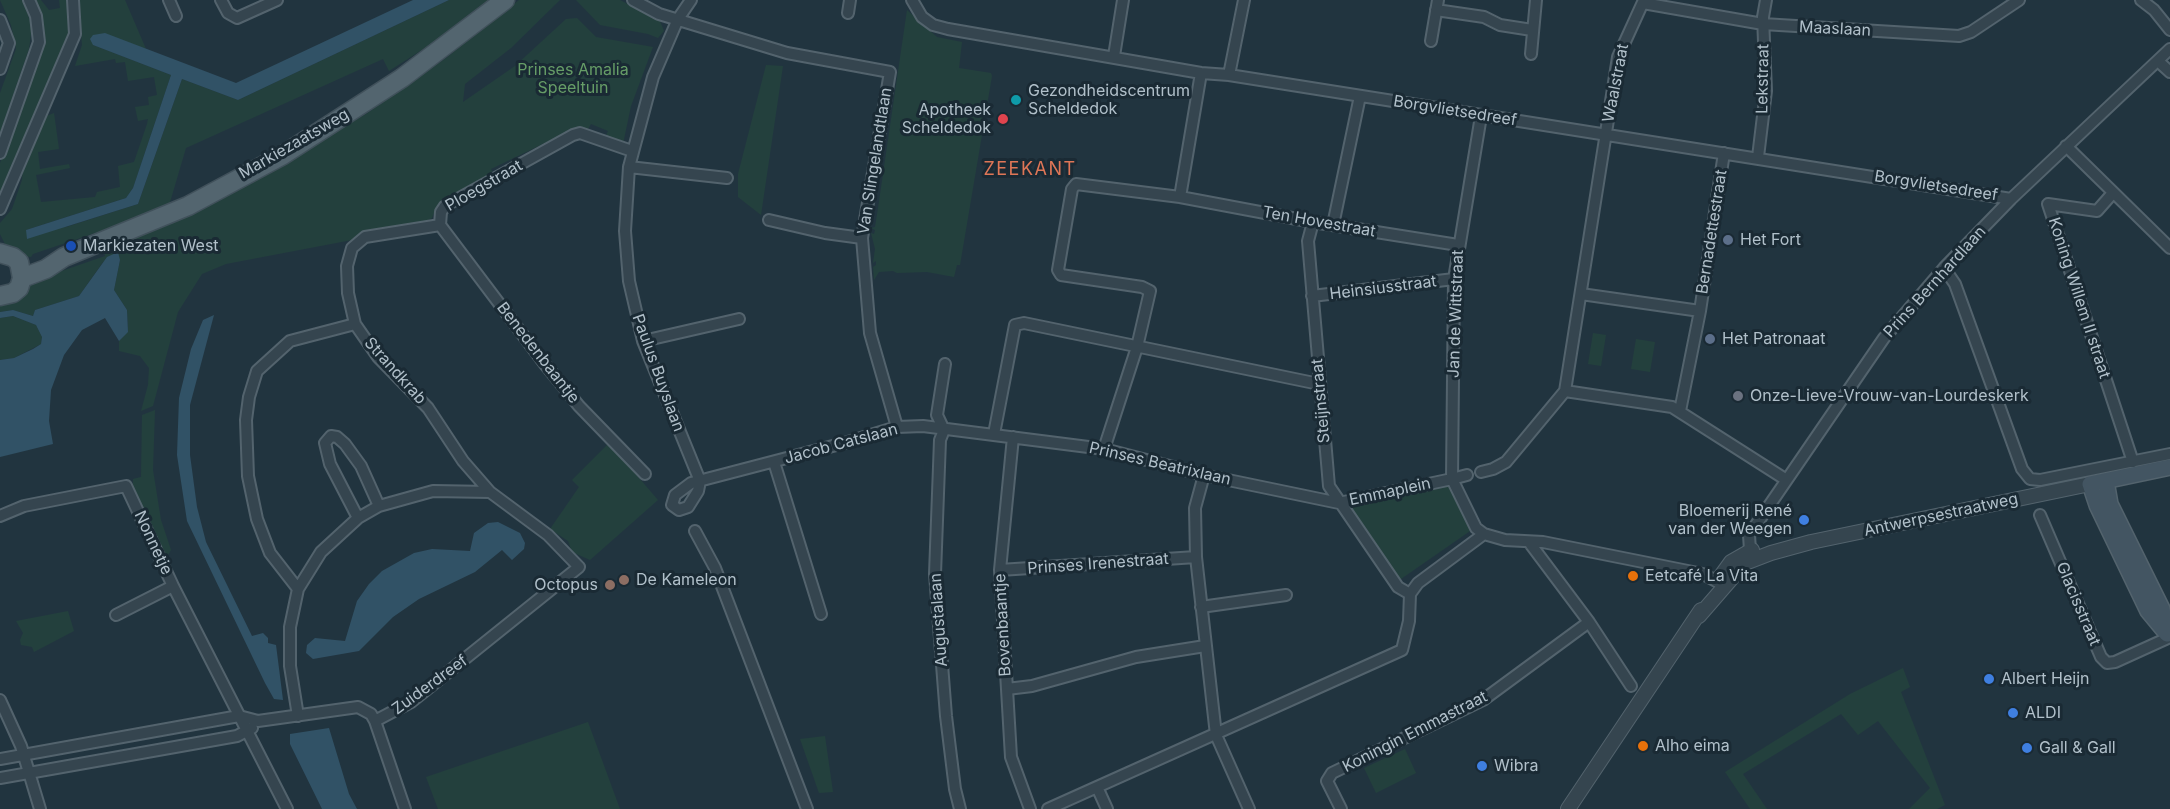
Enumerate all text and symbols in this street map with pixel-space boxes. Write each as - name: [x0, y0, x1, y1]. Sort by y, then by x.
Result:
- street label: Maaslaan: [1798, 18, 1872, 40]
- street label: Waalstraat: [1599, 42, 1633, 124]
- street label: Lekstraat: [1753, 44, 1773, 114]
- park label: Prinses Amalia Speeltuin: [517, 60, 629, 98]
- place label: Gezondheidscentrum Scheldedok: [1028, 81, 1190, 119]
- street label: Van Slingelandtlaan: [854, 86, 896, 236]
- street label: Borgvlietsedreef: [1392, 92, 1518, 130]
- marker: Gezondheidscentrum Scheldedok: [1009, 93, 1023, 107]
- place label: Apotheek Scheldedok: [902, 100, 991, 138]
- street label: Markiezaatsweg: [236, 105, 352, 183]
- marker: Apotheek Scheldedok: [996, 112, 1010, 126]
- street label: Ploegstraat: [442, 156, 526, 216]
- district label: ZEEKANT: [983, 159, 1077, 181]
- street label: Borgvlietsedreef: [1873, 167, 1999, 205]
- street label: Bernadettestraat: [1693, 168, 1731, 296]
- street label: Ten Hovestraat: [1261, 203, 1377, 241]
- street label: Koning Willem II straat: [2044, 215, 2114, 381]
- street label: Prins Bernhardlaan: [1880, 222, 1990, 342]
- place label: Het Fort: [1740, 230, 1801, 250]
- marker: Het Fort: [1721, 233, 1735, 247]
- place label: Markiezaten West: [83, 236, 219, 256]
- marker: Markiezaten West: [64, 239, 78, 253]
- street label: Jan de Wittstraat: [1444, 250, 1468, 378]
- street label: Heinsiusstraat: [1328, 272, 1438, 304]
- street label: Benedenbaantje: [493, 299, 583, 407]
- street label: Paulus Buyslaan: [628, 312, 688, 434]
- place label: Het Patronaat: [1722, 329, 1825, 349]
- marker: Het Patronaat: [1703, 332, 1717, 346]
- street label: Strandkrab: [360, 334, 430, 408]
- street label: Steijnstraat: [1308, 358, 1334, 444]
- place label: Onze-Lieve-Vrouw-van-Lourdeskerk: [1750, 386, 2029, 406]
- marker: Onze-Lieve-Vrouw-van-Lourdeskerk: [1731, 389, 1745, 403]
- street label: Jacob Catslaan: [782, 420, 900, 468]
- street label: Prinses Beatrixlaan: [1087, 438, 1233, 490]
- street label: Emmaplein: [1347, 474, 1433, 510]
- street label: Antwerpsestraatweg: [1862, 489, 2020, 541]
- place label: Bloemerij René van der Weegen: [1668, 501, 1792, 539]
- street label: Nonnetje: [130, 508, 176, 578]
- marker: Bloemerij René van der Weegen: [1797, 513, 1811, 527]
- street label: Prinses Irenestraat: [1027, 549, 1169, 579]
- street label: Glacisstraat: [2052, 559, 2104, 649]
- place label: Eetcafé La Vita: [1645, 566, 1758, 586]
- marker: Eetcafé La Vita: [1626, 569, 1640, 583]
- place label: De Kameleon: [636, 570, 737, 590]
- marker: De Kameleon: [617, 573, 631, 587]
- street label: Augustalaan: [926, 573, 952, 667]
- street label: Bovenbaantje: [991, 573, 1015, 677]
- place label: Octopus: [534, 575, 598, 595]
- marker: Octopus: [603, 578, 617, 592]
- street label: Zuiderdreef: [389, 651, 471, 719]
- place label: Albert Heijn: [2001, 669, 2089, 689]
- marker: Albert Heijn: [1982, 672, 1996, 686]
- street label: Koningin Emmastraat: [1340, 687, 1490, 777]
- place label: ALDI: [2025, 703, 2061, 723]
- marker: ALDI: [2006, 706, 2020, 720]
- place label: Alho eima: [1655, 736, 1730, 756]
- place label: Gall & Gall: [2039, 738, 2116, 758]
- marker: Alho eima: [1636, 739, 1650, 753]
- marker: Gall & Gall: [2020, 741, 2034, 755]
- place label: Wibra: [1494, 756, 1538, 776]
- marker: Wibra: [1475, 759, 1489, 773]

